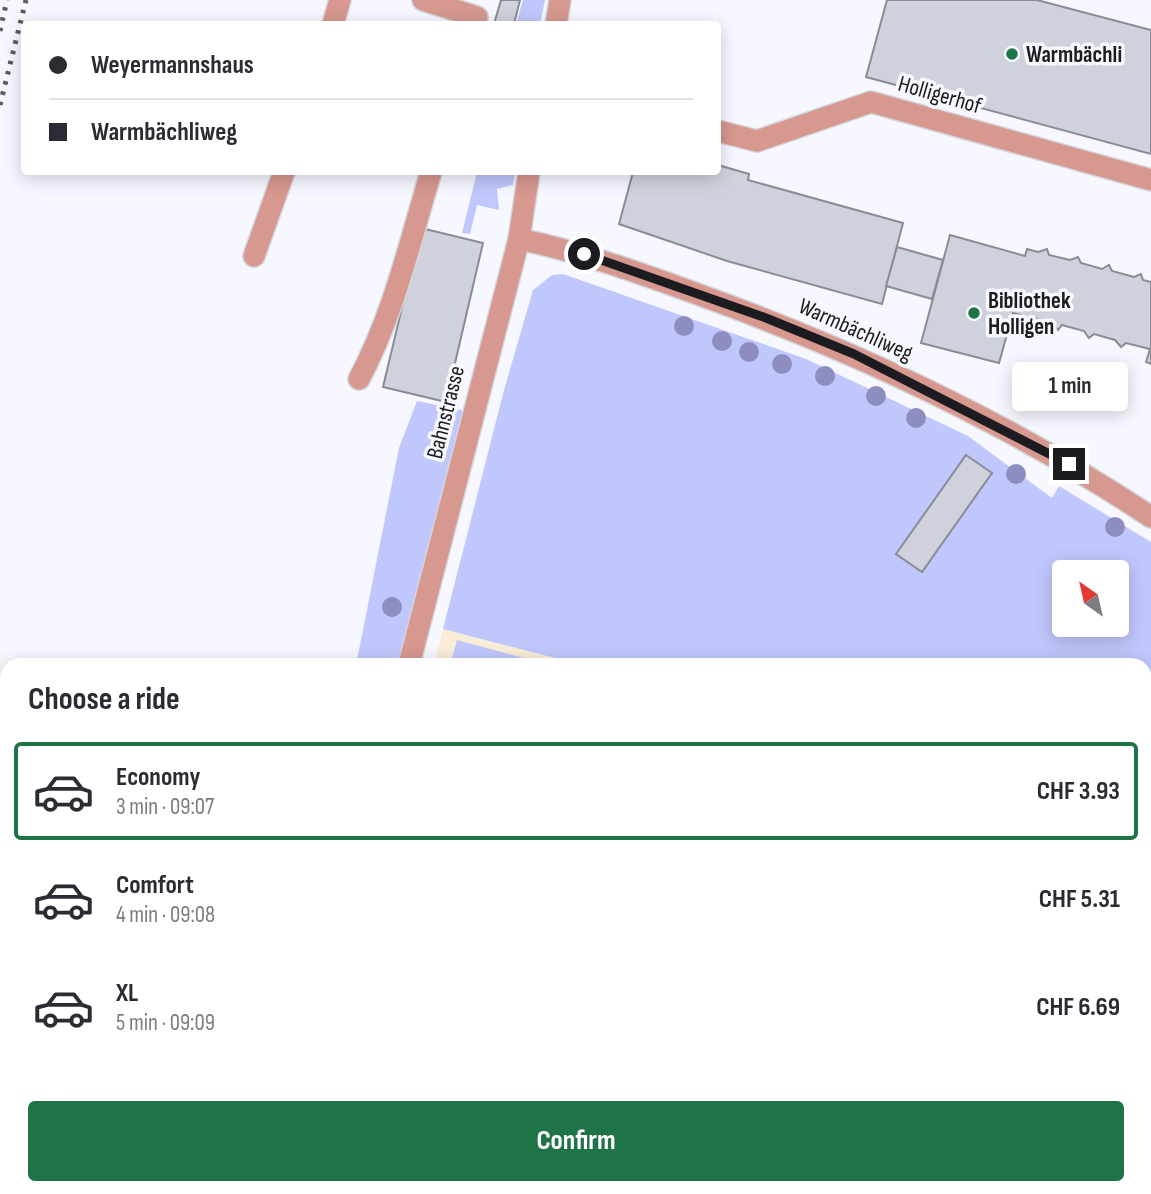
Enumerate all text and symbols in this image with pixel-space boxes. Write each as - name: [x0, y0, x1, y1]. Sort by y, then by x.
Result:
- place label: Warmbächli: [1026, 41, 1122, 69]
- marker: Warmbächli: [1004, 46, 1020, 62]
- text: Weyermannshaus: [91, 50, 254, 81]
- street label: Holligerhof: [895, 70, 985, 120]
- text: Warmbächliweg: [91, 117, 237, 148]
- route start: [568, 238, 600, 270]
- place label: Bibliothek Holligen: [988, 287, 1071, 341]
- street label: Warmbächliweg: [794, 292, 917, 368]
- marker: Bibliothek Holligen: [966, 305, 982, 321]
- street label: Bahnstrasse: [421, 363, 471, 462]
- callout: 1 min: [1011, 363, 1127, 412]
- text: 1 min: [1049, 372, 1091, 400]
- route end: [1053, 448, 1085, 480]
- north arrow: [1052, 560, 1129, 637]
- map controls: [1052, 560, 1129, 637]
- text: Choose a ride: [28, 680, 180, 719]
- icon: car: [32, 760, 95, 823]
- text: Economy: [116, 762, 200, 793]
- text: CHF 3.93: [1037, 776, 1120, 807]
- text: 3 min · 09:07: [116, 793, 214, 821]
- icon: car: [32, 868, 95, 931]
- text: Comfort: [116, 870, 194, 901]
- text: CHF 5.31: [1039, 884, 1120, 915]
- text: 4 min · 09:08: [116, 901, 215, 929]
- icon: car: [32, 976, 95, 1039]
- text: XL: [116, 978, 138, 1009]
- text: CHF 6.69: [1036, 992, 1120, 1023]
- text: 5 min · 09:09: [116, 1009, 215, 1037]
- button: Confirm: [28, 1101, 1124, 1181]

